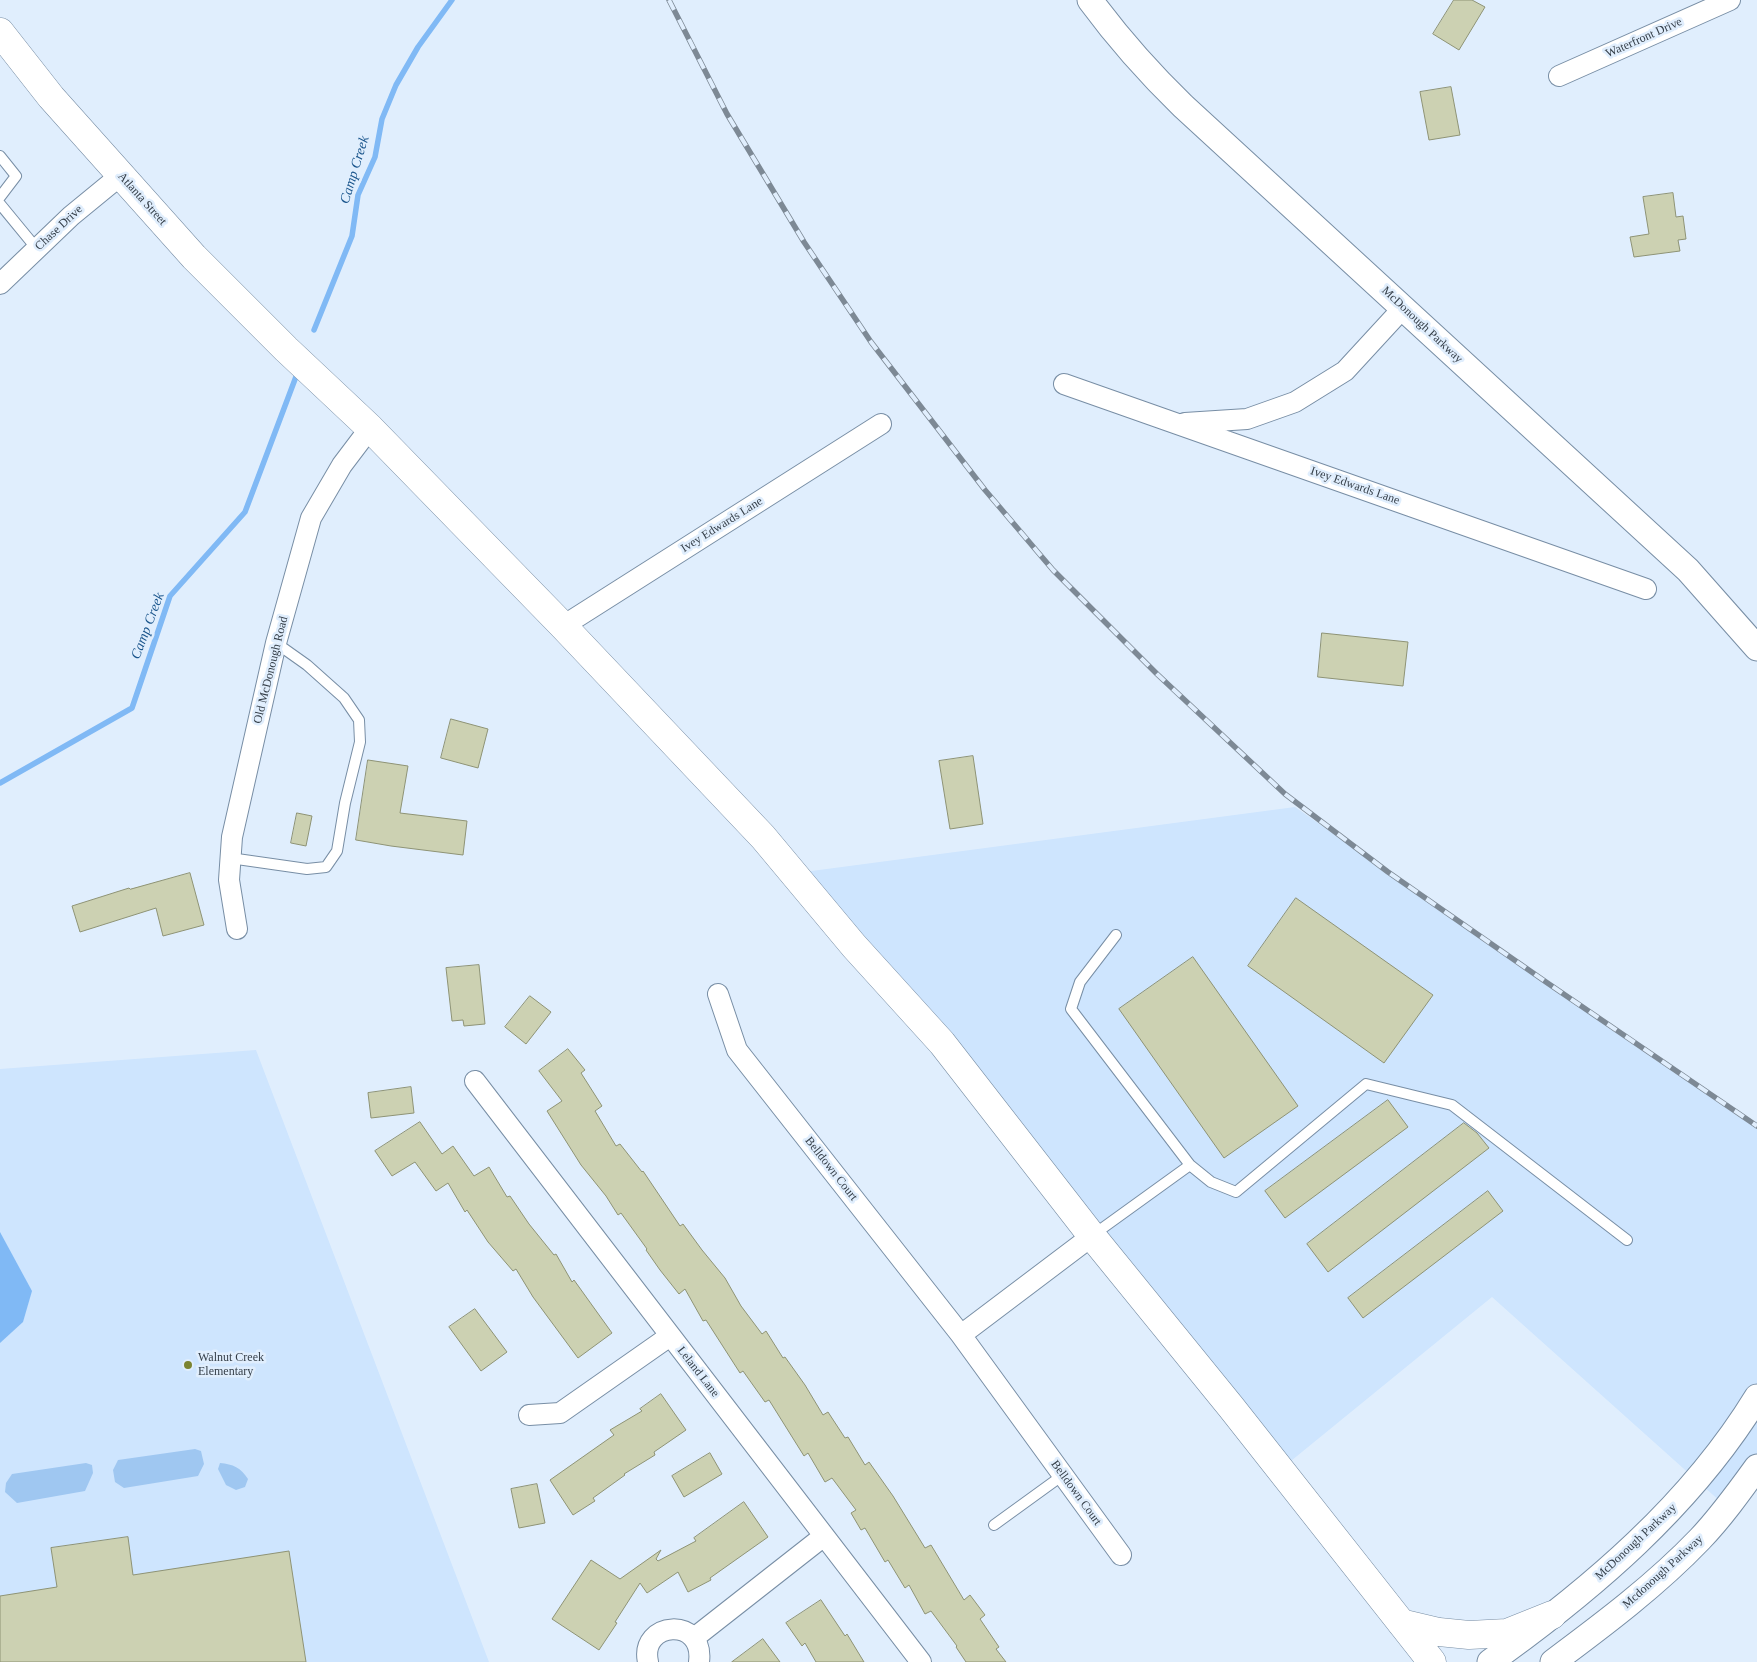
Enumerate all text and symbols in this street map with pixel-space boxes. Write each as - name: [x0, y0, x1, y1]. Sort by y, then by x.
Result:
- street label: Waterfront Drive: [1604, 15, 1684, 61]
- water label: Camp Creek: [337, 134, 373, 206]
- street label: Atlanta Street: [114, 170, 170, 228]
- street label: Chase Drive: [32, 202, 86, 254]
- street label: McDonough Parkway: [1378, 284, 1466, 366]
- street label: Ivey Edwards Lane: [1309, 464, 1401, 508]
- street label: Ivey Edwards Lane: [679, 494, 765, 556]
- water label: Camp Creek: [128, 590, 168, 662]
- street label: Old McDonough Road: [251, 615, 291, 725]
- street label: Belldown Court: [802, 1134, 860, 1204]
- street label: Leland Lane: [674, 1344, 722, 1400]
- place label: Walnut Creek Elementary: [198, 1351, 264, 1379]
- marker: Walnut Creek Elementary: [182, 1359, 194, 1371]
- street label: Belldown Court: [1048, 1458, 1104, 1528]
- street label: McDonough Parkway: [1592, 1501, 1680, 1583]
- street label: Mcdonough Parkway: [1620, 1532, 1706, 1612]

